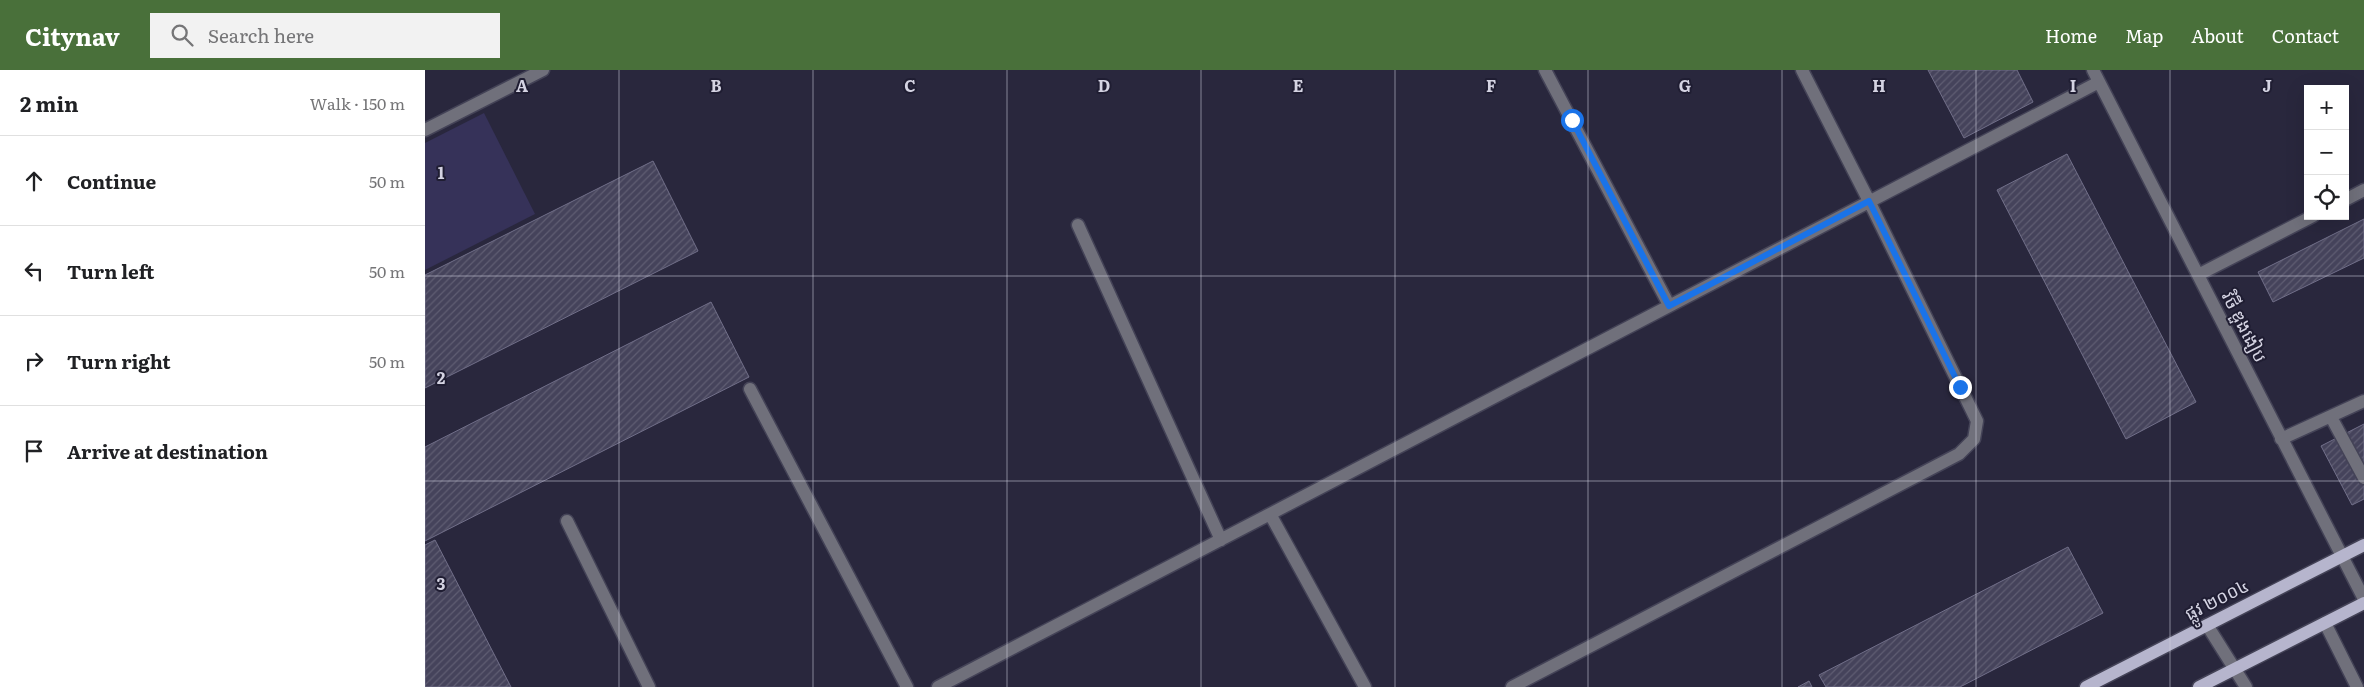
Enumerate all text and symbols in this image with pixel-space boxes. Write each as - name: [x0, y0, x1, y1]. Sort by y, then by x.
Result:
- search box: [150, 13, 500, 58]
- text: Citynav: [25, 18, 120, 53]
- icon: search: [168, 21, 196, 49]
- text: Search here: [208, 21, 314, 49]
- text: Home: [2045, 22, 2097, 49]
- text: Map: [2125, 22, 2163, 49]
- text: About: [2191, 22, 2244, 49]
- text: Contact: [2272, 22, 2339, 49]
- text: A: [516, 73, 528, 97]
- text: B: [710, 73, 722, 97]
- text: C: [904, 73, 916, 97]
- text: D: [1098, 73, 1110, 97]
- text: E: [1293, 73, 1304, 97]
- text: F: [1486, 73, 1496, 97]
- text: G: [1679, 73, 1691, 97]
- text: H: [1872, 73, 1886, 97]
- text: I: [2070, 73, 2076, 97]
- text: J: [2262, 73, 2272, 97]
- map controls: [2304, 85, 2349, 220]
- button: +: [2304, 85, 2349, 130]
- text: 2 min: [20, 87, 79, 118]
- text: Walk · 150 m: [310, 91, 405, 115]
- route start: [1561, 109, 1584, 132]
- button: −: [2304, 130, 2349, 175]
- text: 1: [438, 160, 445, 184]
- icon: ahead: [20, 167, 48, 195]
- text: Continue: [67, 167, 156, 195]
- text: 50 m: [369, 169, 405, 193]
- button: locate: [2304, 175, 2349, 220]
- icon: left: [20, 257, 48, 285]
- text: Turn left: [67, 257, 154, 285]
- text: 50 m: [369, 259, 405, 283]
- street label: វិថី ឌួងងៀប: [2215, 285, 2275, 367]
- icon: right: [20, 347, 48, 375]
- text: Turn right: [67, 347, 171, 375]
- text: 50 m: [369, 349, 405, 373]
- text: 2: [437, 365, 446, 389]
- route end: [1949, 376, 1972, 399]
- icon: arrive: [20, 437, 48, 465]
- text: Arrive at destination: [67, 437, 268, 465]
- text: 3: [437, 571, 446, 595]
- street label: ផ្លូវ ២០០៤: [2180, 571, 2255, 630]

